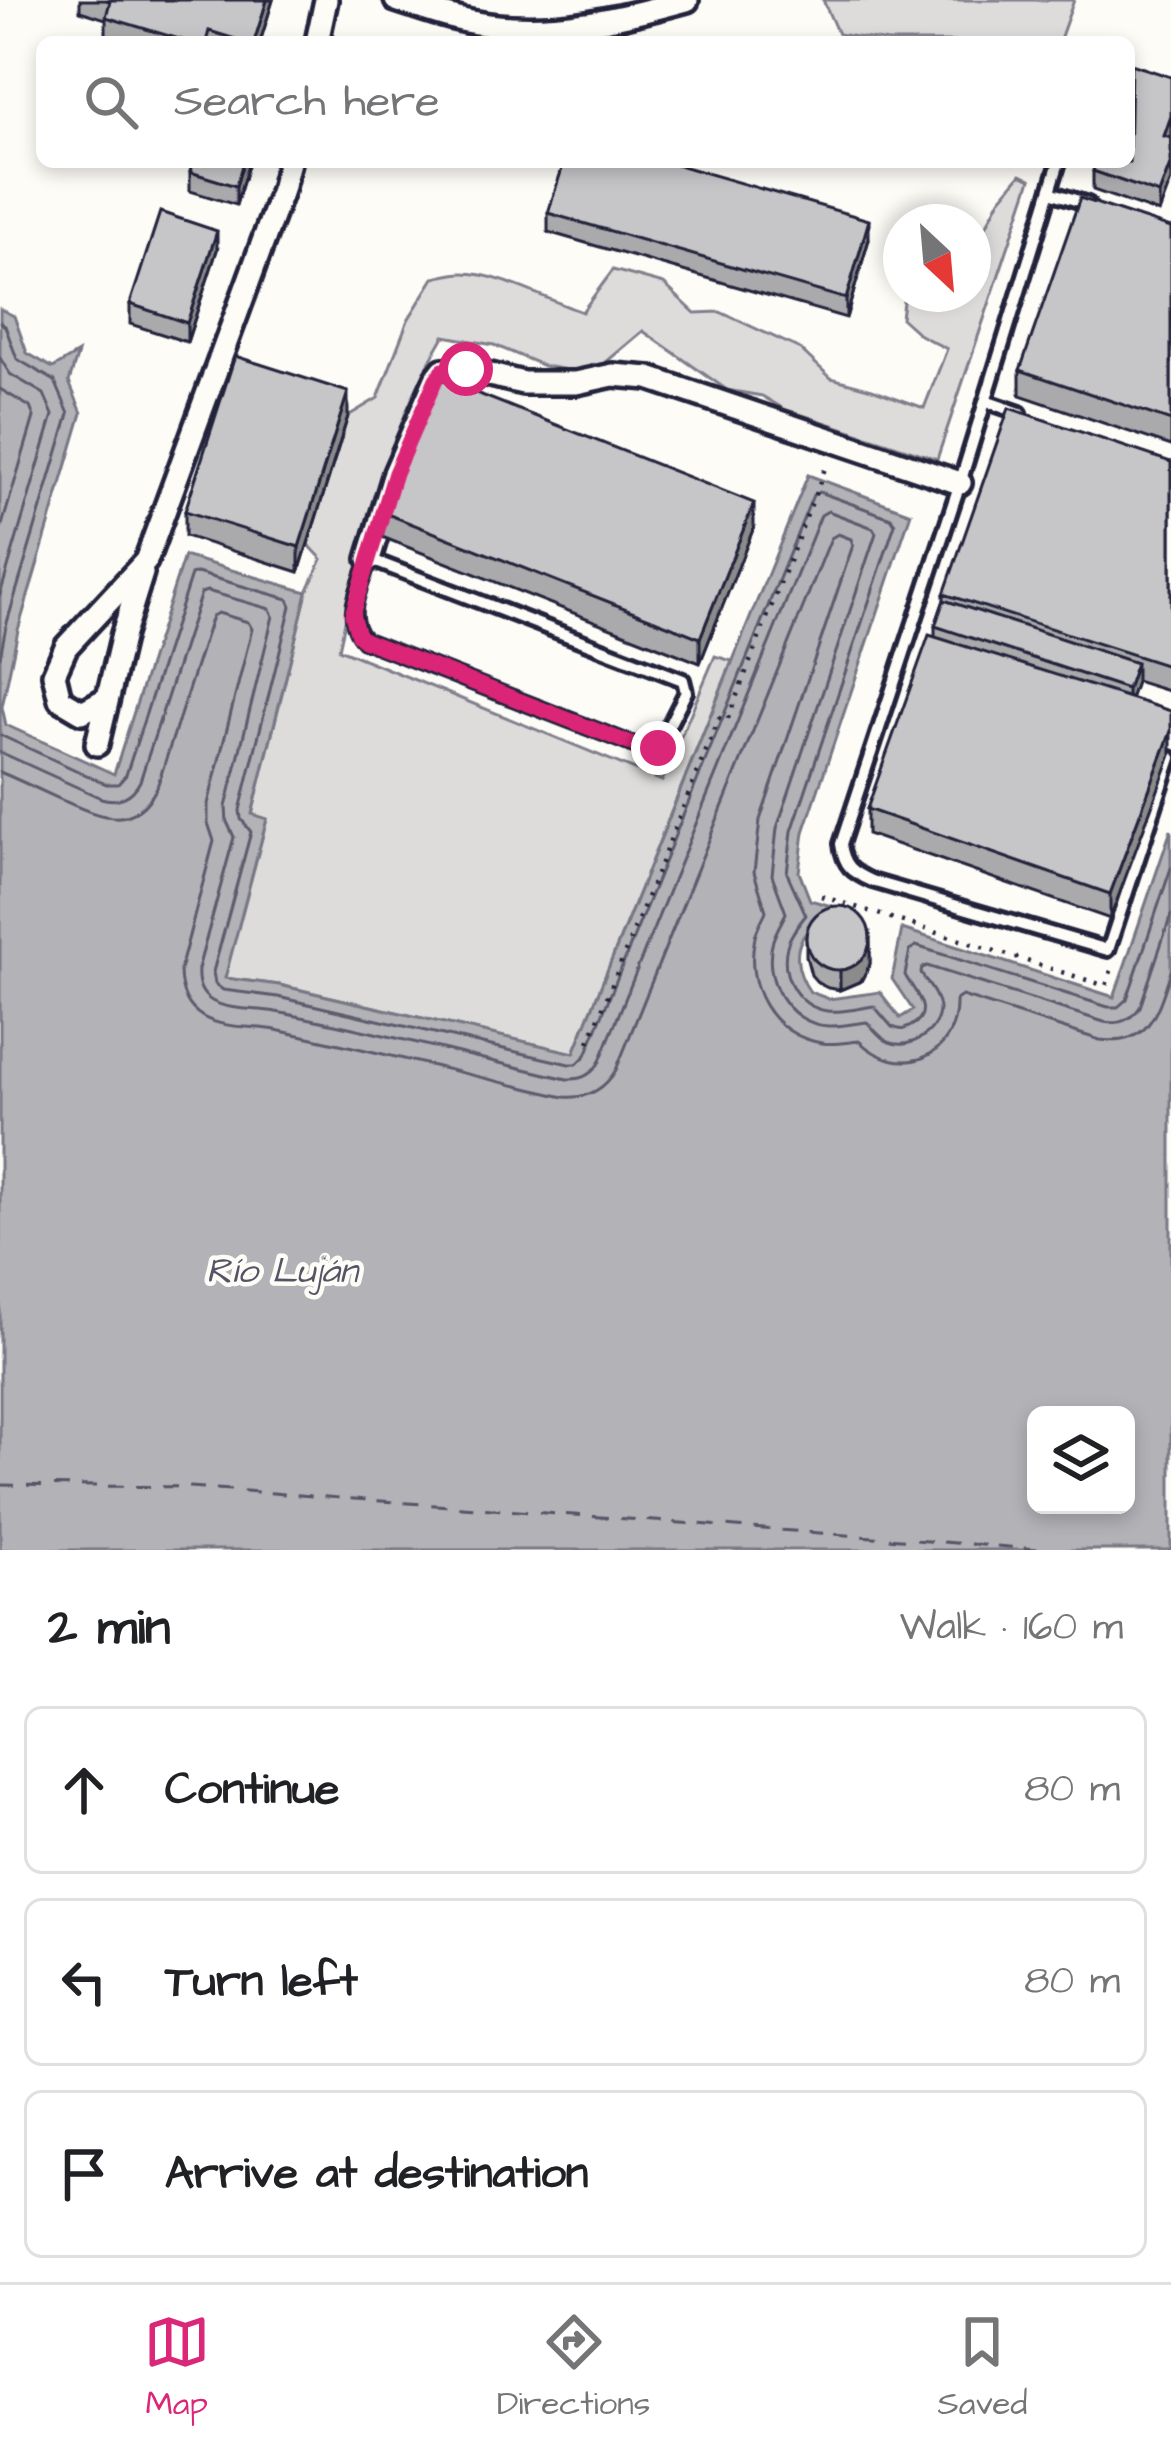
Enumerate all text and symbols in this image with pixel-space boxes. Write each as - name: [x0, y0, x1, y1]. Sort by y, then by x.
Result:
- search box: [36, 36, 1135, 168]
- icon: search: [78, 69, 144, 135]
- text: Search here: [174, 71, 440, 133]
- north arrow: [883, 204, 991, 312]
- route start: [439, 342, 493, 396]
- route end: [631, 721, 685, 775]
- water label: Río Luján: [206, 1246, 361, 1297]
- map controls: [1027, 1406, 1135, 1514]
- button: layers: [1027, 1406, 1135, 1514]
- text: 2 min: [48, 1593, 171, 1664]
- text: Walk · 160 m: [900, 1601, 1123, 1655]
- icon: ahead: [51, 1757, 117, 1823]
- text: Continue: [165, 1759, 339, 1821]
- text: 80 m: [1024, 1763, 1120, 1817]
- icon: left: [51, 1949, 117, 2015]
- text: Turn left: [165, 1951, 358, 2013]
- text: 80 m: [1024, 1955, 1120, 2009]
- icon: arrive: [51, 2141, 117, 2207]
- text: Arrive at destination: [165, 2143, 588, 2205]
- tab: Map: [144, 2309, 210, 2427]
- tab: Directions: [497, 2309, 650, 2427]
- tab: Saved: [937, 2309, 1027, 2427]

